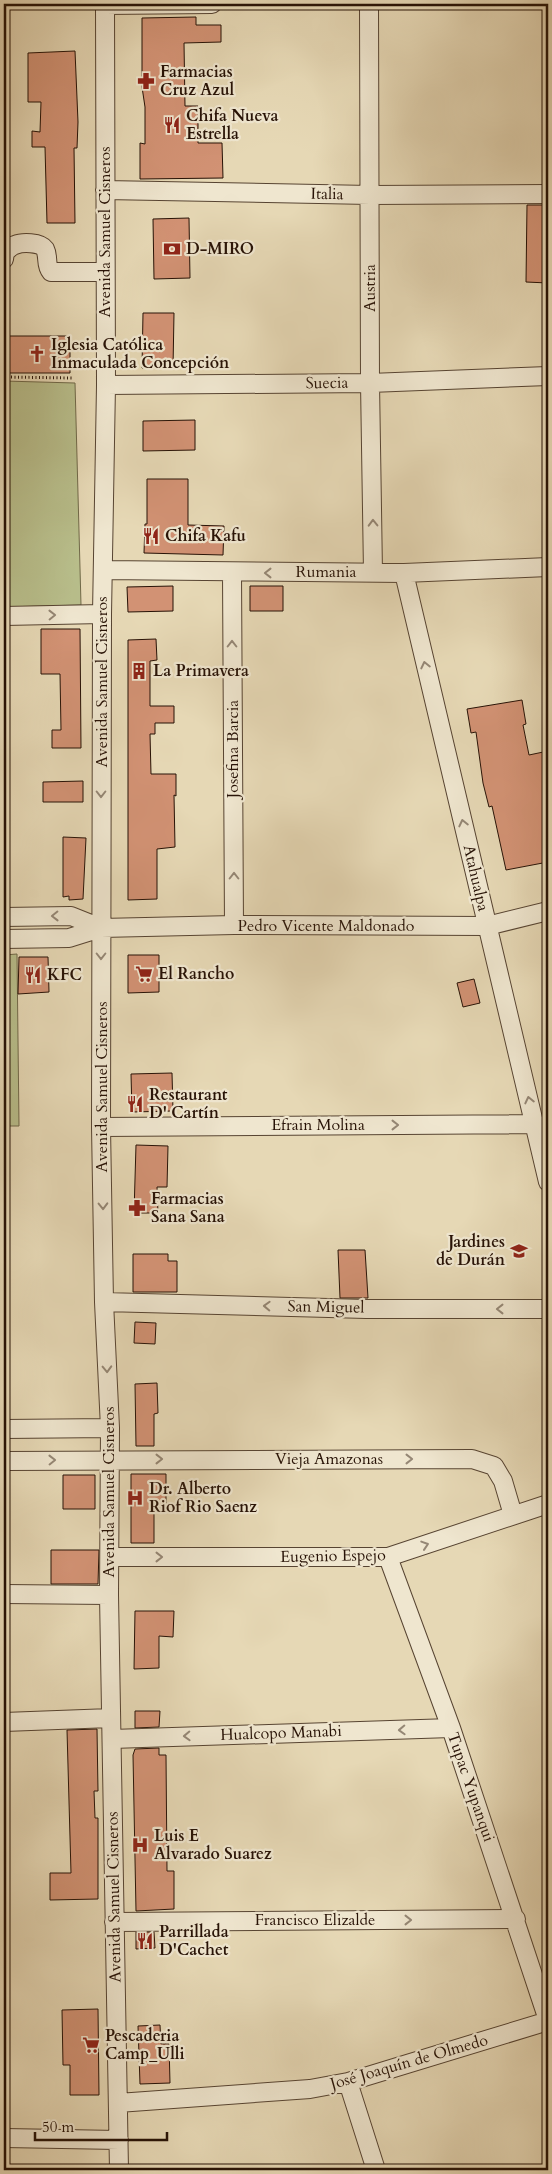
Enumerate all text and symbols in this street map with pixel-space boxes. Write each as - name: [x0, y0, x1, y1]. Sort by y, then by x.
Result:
- place label: Farmacias Cruz Azul: [160, 61, 235, 101]
- pharmacy icon: Farmacias Cruz Azul: [136, 71, 156, 91]
- place label: Chifa Nueva Estrella: [186, 105, 278, 145]
- restaurant icon: Chifa Nueva Estrella: [162, 115, 182, 135]
- street label: Avenida Samuel Cisneros: [94, 146, 116, 318]
- street label: Italia: [310, 183, 344, 205]
- place label: D-MIRO: [186, 238, 254, 260]
- bank icon: D-MIRO: [162, 239, 182, 259]
- street label: Austria: [359, 264, 381, 312]
- place label: Iglesia Católica Inmaculada Concepción: [51, 334, 230, 374]
- church icon: Iglesia Católica Inmaculada Concepción: [27, 344, 47, 364]
- street label: Suecia: [305, 372, 349, 394]
- one-way arrow: [368, 519, 378, 527]
- place label: Chifa Kafu: [165, 525, 246, 547]
- restaurant icon: Chifa Kafu: [141, 526, 161, 546]
- street label: Rumania: [296, 561, 356, 583]
- one-way arrow: [263, 568, 271, 578]
- street label: Avenida Samuel Cisneros: [91, 596, 113, 768]
- one-way arrow: [49, 610, 57, 620]
- one-way arrow: [227, 640, 237, 648]
- place label: La Primavera: [153, 660, 249, 682]
- one-way arrow: [420, 660, 431, 669]
- building icon: La Primavera: [129, 661, 149, 681]
- street label: Josefina Barcia: [222, 700, 244, 800]
- one-way arrow: [96, 790, 106, 798]
- one-way arrow: [458, 818, 469, 827]
- street label: Atahualpa: [458, 843, 494, 913]
- one-way arrow: [229, 872, 239, 880]
- one-way arrow: [50, 911, 58, 921]
- street label: Pedro Vicente Maldonado: [238, 915, 415, 937]
- one-way arrow: [96, 953, 106, 961]
- place label: El Rancho: [158, 963, 234, 985]
- place label: KFC: [47, 964, 82, 986]
- supermarket icon: El Rancho: [134, 964, 154, 984]
- restaurant icon: KFC: [23, 965, 43, 985]
- street label: Avenida Samuel Cisneros: [91, 1001, 113, 1173]
- place label: Restaurant D' Cartín: [149, 1084, 228, 1124]
- restaurant icon: Restaurant D' Cartín: [125, 1094, 145, 1114]
- one-way arrow: [524, 1096, 535, 1105]
- street label: Efrain Molina: [271, 1114, 365, 1136]
- one-way arrow: [392, 1120, 399, 1130]
- place label: Farmacias Sana Sana: [151, 1188, 225, 1228]
- pharmacy icon: Farmacias Sana Sana: [127, 1198, 147, 1218]
- one-way arrow: [98, 1203, 108, 1211]
- place label: Jardines de Durán: [436, 1231, 506, 1271]
- school or university icon: Jardines de Durán: [509, 1241, 529, 1261]
- street label: San Miguel: [287, 1295, 365, 1319]
- one-way arrow: [263, 1301, 270, 1311]
- one-way arrow: [495, 1304, 503, 1314]
- one-way arrow: [101, 1365, 112, 1373]
- street label: Avenida Samuel Cisneros: [98, 1406, 120, 1578]
- street label: Vieja Amazonas: [275, 1448, 383, 1470]
- one-way arrow: [156, 1454, 163, 1464]
- one-way arrow: [406, 1454, 413, 1464]
- one-way arrow: [49, 1455, 57, 1465]
- place label: Dr. Alberto Riof Rio Saenz: [149, 1478, 257, 1518]
- hospital icon: Dr. Alberto Riof Rio Saenz: [125, 1488, 145, 1508]
- one-way arrow: [420, 1540, 428, 1550]
- street label: Eugenio Espejo: [280, 1544, 386, 1568]
- one-way arrow: [156, 1552, 163, 1562]
- street label: Hualcopo Manabi: [220, 1720, 343, 1746]
- one-way arrow: [398, 1724, 406, 1735]
- street label: Tupac Yupanqui: [442, 1729, 500, 1845]
- one-way arrow: [183, 1731, 191, 1742]
- street label: Avenida Samuel Cisneros: [102, 1811, 126, 1983]
- place label: Luis E Alvarado Suarez: [154, 1825, 272, 1865]
- hospital icon: Luis E Alvarado Suarez: [130, 1835, 150, 1855]
- street label: Francisco Elizalde: [255, 1909, 375, 1931]
- one-way arrow: [404, 1914, 412, 1925]
- place label: Parrillada D'Cachet: [159, 1921, 229, 1961]
- restaurant icon: Parrillada D'Cachet: [135, 1931, 155, 1951]
- place label: Pescaderia Camp_Ulli: [105, 2025, 185, 2065]
- street label: José Joaquín de Olmedo: [326, 2029, 491, 2096]
- supermarket icon: Pescaderia Camp_Ulli: [81, 2035, 101, 2055]
- scale bar: [35, 2109, 168, 2141]
- text: 50 m: [42, 2117, 74, 2137]

